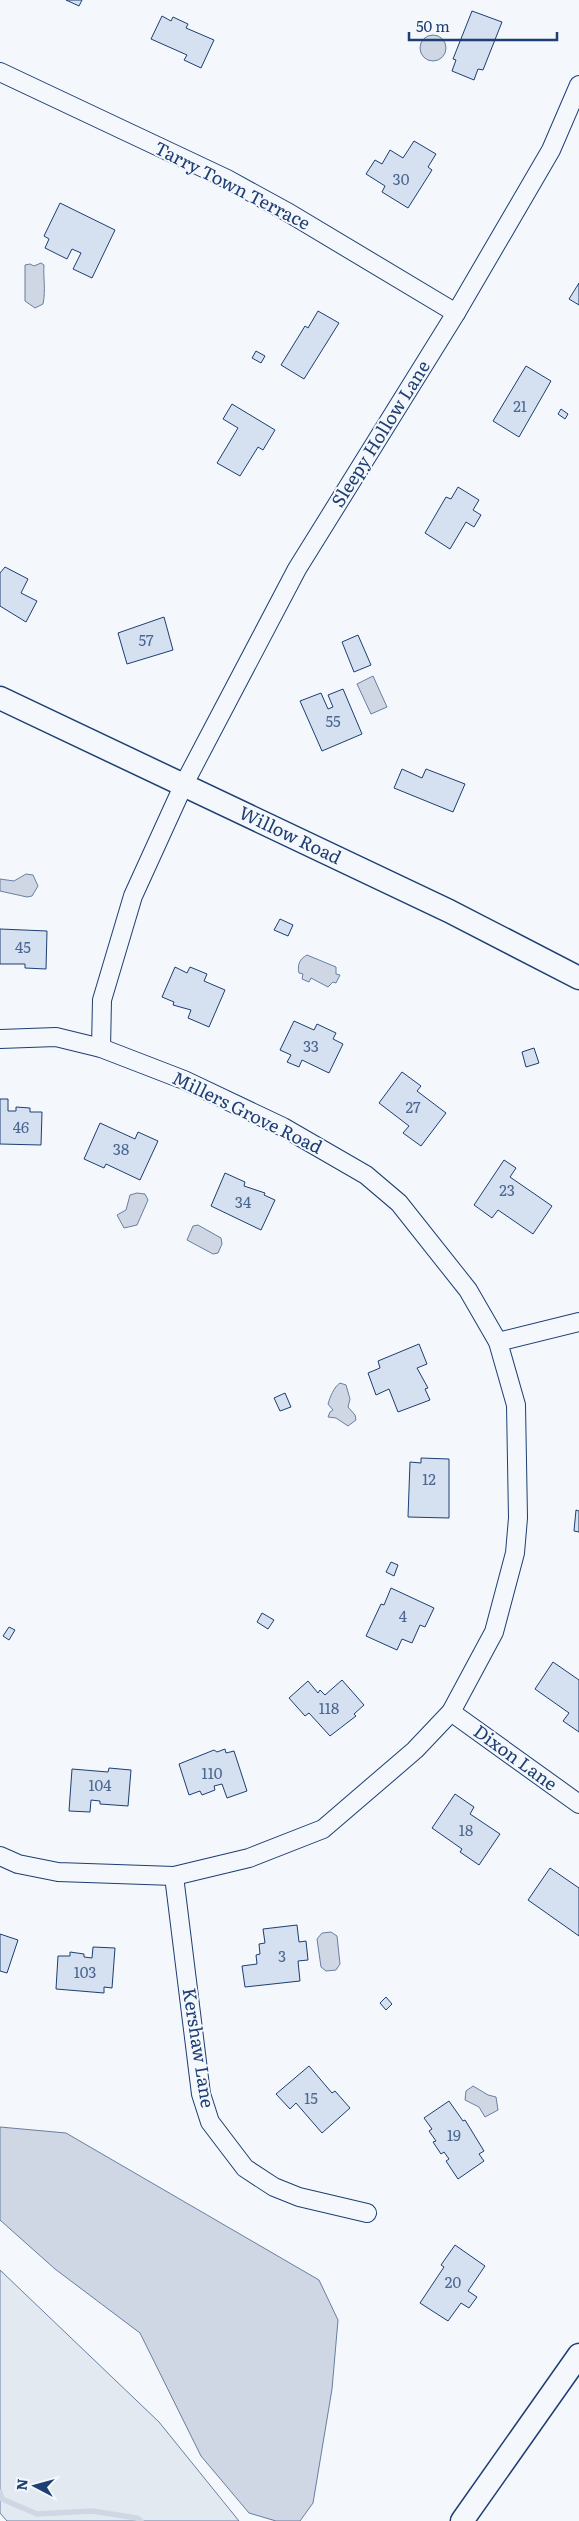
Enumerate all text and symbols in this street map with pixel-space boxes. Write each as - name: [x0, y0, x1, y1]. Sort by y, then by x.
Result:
- scale bar: [409, 10, 556, 42]
- text: 50 m: [416, 14, 450, 37]
- street label: Tarry Town Terrace: [150, 134, 315, 236]
- house number: 30: [393, 167, 410, 190]
- street label: Sleepy Hollow Lane: [324, 355, 436, 512]
- house number: 21: [513, 394, 527, 417]
- house number: 57: [138, 628, 154, 651]
- house number: 55: [325, 709, 341, 732]
- street label: Willow Road: [235, 798, 346, 870]
- house number: 45: [15, 935, 31, 958]
- house number: 33: [303, 1034, 319, 1057]
- street label: Millers Grove Road: [168, 1064, 327, 1160]
- house number: 27: [405, 1095, 421, 1118]
- house number: 46: [13, 1115, 29, 1138]
- house number: 38: [113, 1137, 129, 1160]
- house number: 23: [499, 1178, 515, 1201]
- house number: 34: [235, 1190, 251, 1213]
- house number: 12: [422, 1467, 436, 1490]
- house number: 4: [399, 1604, 407, 1627]
- house number: 118: [319, 1696, 339, 1719]
- street label: Dixon Lane: [468, 1717, 563, 1796]
- house number: 110: [202, 1761, 223, 1784]
- house number: 104: [88, 1773, 112, 1796]
- house number: 18: [459, 1818, 473, 1841]
- house number: 3: [278, 1944, 286, 1967]
- house number: 103: [74, 1960, 96, 1983]
- street label: Kershaw Lane: [177, 1986, 222, 2110]
- house number: 15: [304, 2086, 318, 2109]
- house number: 19: [447, 2123, 461, 2146]
- house number: 20: [445, 2270, 461, 2293]
- north arrow: [10, 2461, 60, 2511]
- text: N: [11, 2477, 32, 2491]

